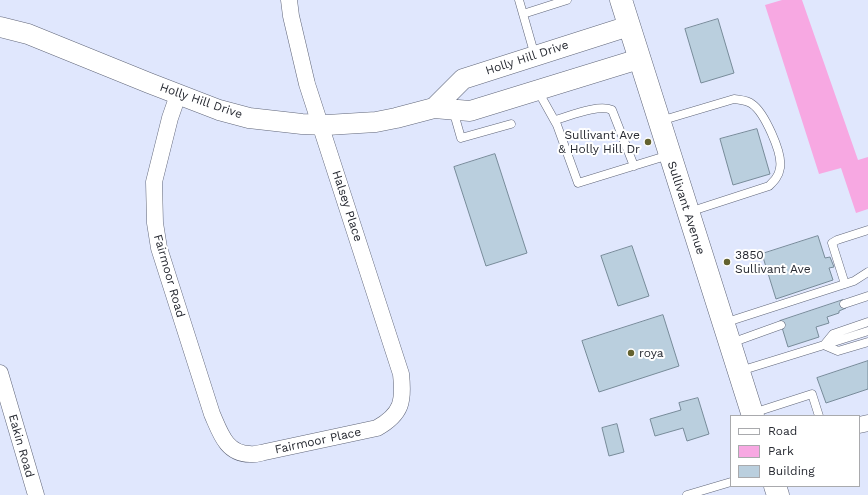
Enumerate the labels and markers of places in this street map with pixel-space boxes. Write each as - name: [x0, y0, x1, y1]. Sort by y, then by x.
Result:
- place label: Sullivant Ave & Holly Hill Dr: [558, 128, 640, 156]
- marker: Sullivant Ave & Holly Hill Dr: [643, 137, 653, 147]
- place label: 3850 Sullivant Ave: [735, 248, 811, 276]
- marker: 3850 Sullivant Ave: [722, 257, 732, 267]
- place label: roya: [639, 346, 664, 360]
- marker: roya: [626, 348, 636, 358]

